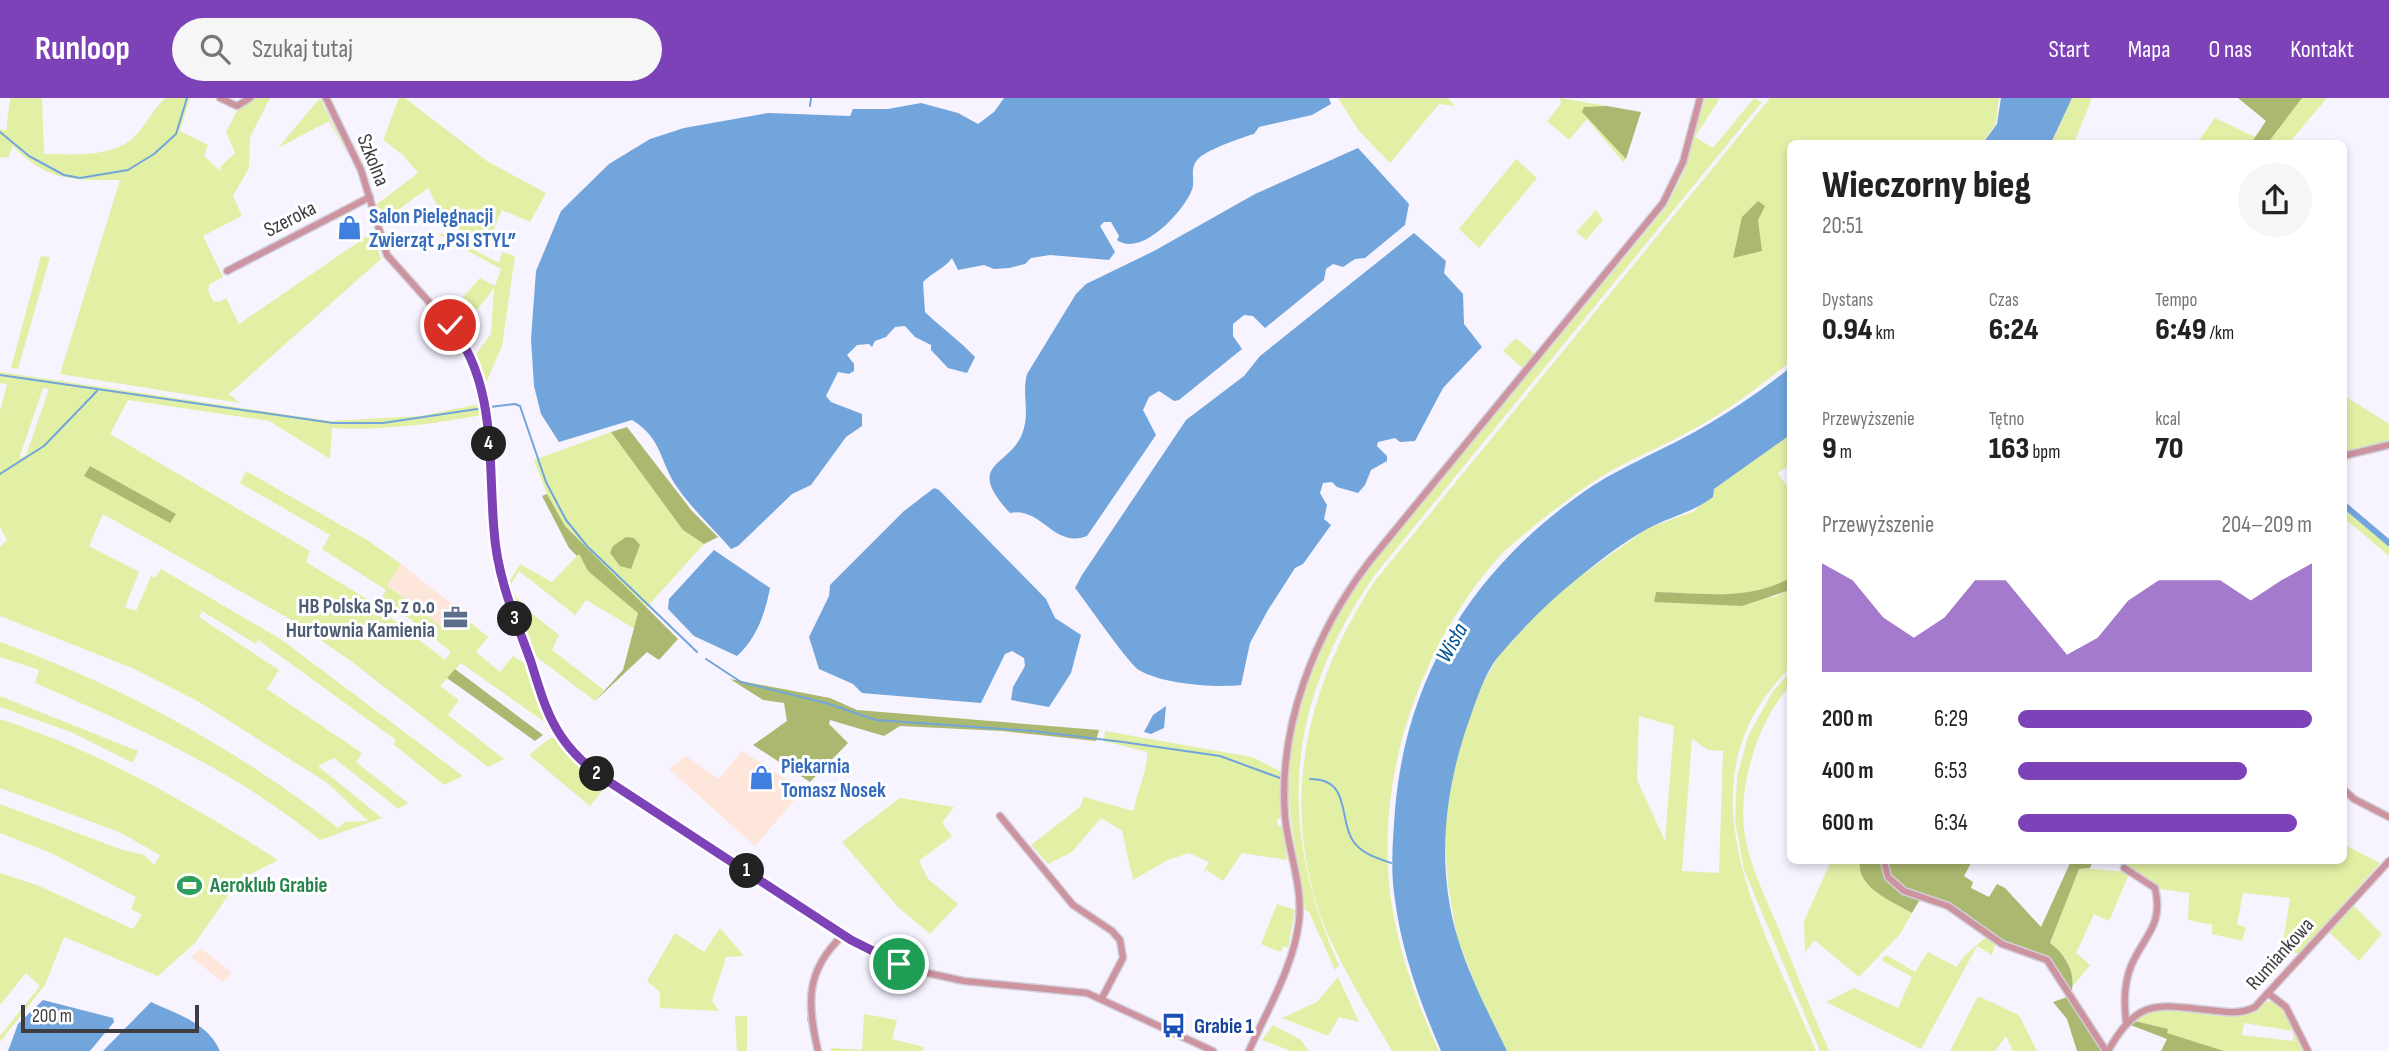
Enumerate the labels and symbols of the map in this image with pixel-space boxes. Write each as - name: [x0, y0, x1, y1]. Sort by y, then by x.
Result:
- street label: Szkolna: [351, 130, 395, 190]
- street label: Szeroka: [260, 195, 320, 243]
- place label: Salon Pielęgnacji Zwierząt „PSI STYL”: [369, 204, 516, 253]
- shop icon: Salon Pielęgnacji Zwierząt „PSI STYL”: [335, 214, 363, 242]
- pin: [420, 295, 480, 355]
- pin: 4: [472, 426, 506, 462]
- place label: HB Polska Sp. z o.o Hurtownia Kamienia: [286, 594, 435, 643]
- pin: 3: [498, 602, 532, 636]
- office icon: HB Polska Sp. z o.o Hurtownia Kamienia: [441, 604, 469, 632]
- water label: Wisła: [1430, 618, 1474, 667]
- place label: Piekarnia Tomasz Nosek: [781, 754, 886, 803]
- pin: 2: [580, 756, 614, 792]
- shop icon: Piekarnia Tomasz Nosek: [747, 764, 775, 792]
- pin: 1: [730, 854, 764, 888]
- sports icon: Aeroklub Grabie: [176, 871, 204, 899]
- place label: Aeroklub Grabie: [209, 873, 327, 898]
- street label: Rumiankowa: [2241, 913, 2319, 995]
- pin: [869, 934, 929, 994]
- scale bar: [21, 1002, 200, 1034]
- bus stop icon: Grabie 1: [1160, 1012, 1188, 1040]
- place label: Grabie 1: [1194, 1014, 1254, 1039]

